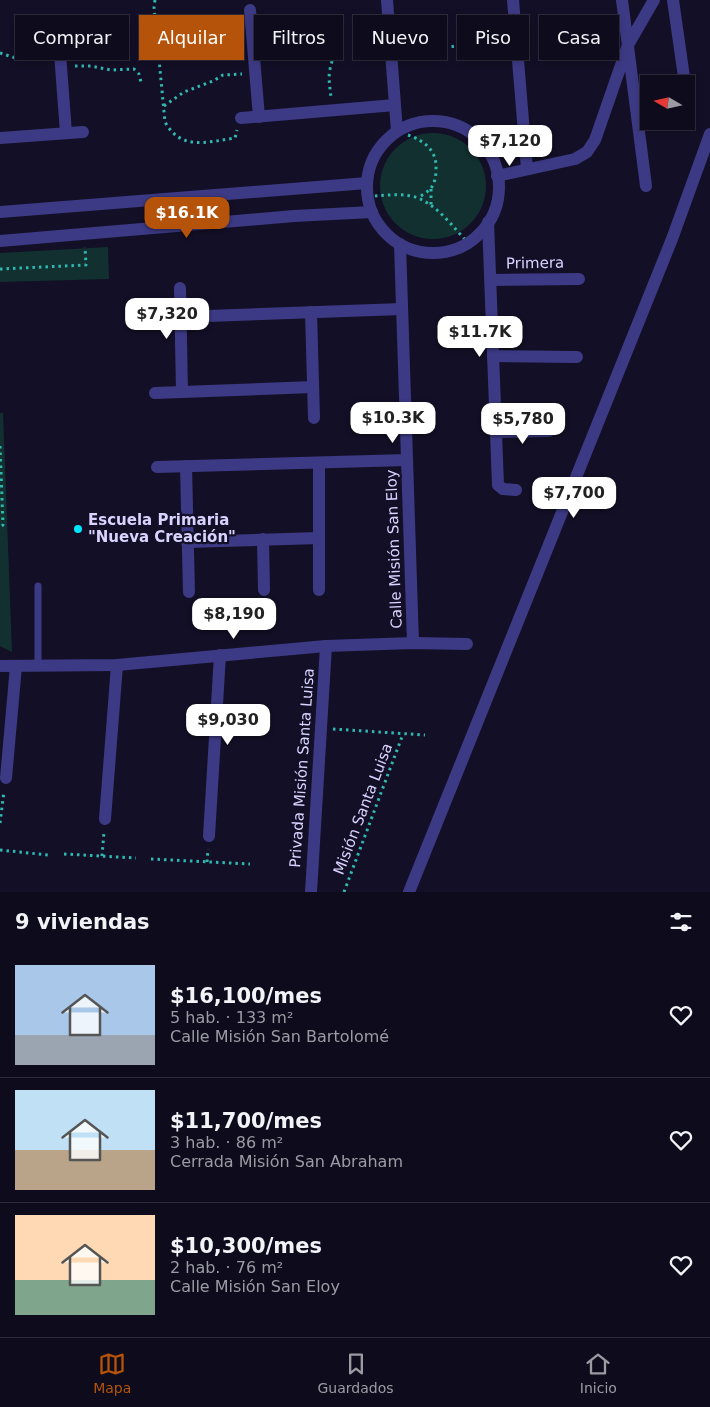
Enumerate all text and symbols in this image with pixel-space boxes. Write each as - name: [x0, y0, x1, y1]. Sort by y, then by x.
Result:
- chip: Comprar: [15, 15, 129, 60]
- chip: Alquilar: [139, 15, 244, 60]
- chip: Filtros: [254, 15, 343, 60]
- chip: Nuevo: [353, 15, 447, 60]
- chip: Piso: [457, 15, 529, 60]
- chip: Casa: [539, 15, 619, 60]
- north arrow: [640, 75, 695, 130]
- map controls: [640, 75, 695, 130]
- pin: $7,120: [469, 124, 551, 167]
- text: $7,120: [479, 131, 541, 150]
- pin: $16.1K: [146, 196, 228, 239]
- text: $16.1K: [155, 203, 219, 222]
- street label: Primera: [506, 253, 564, 273]
- pin: $7,320: [126, 298, 208, 340]
- text: $7,320: [136, 304, 198, 323]
- pin: $11.7K: [439, 316, 521, 358]
- text: $11.7K: [448, 322, 512, 341]
- pin: $10.3K: [352, 402, 434, 444]
- pin: $5,780: [482, 402, 564, 445]
- text: $10.3K: [361, 408, 425, 427]
- text: $5,780: [492, 409, 554, 428]
- street label: Calle Misión San Eloy: [382, 469, 406, 629]
- pin: $7,700: [533, 476, 615, 519]
- text: $7,700: [543, 483, 605, 502]
- place label: Escuela Primaria "Nueva Creación": [88, 511, 236, 546]
- marker: Escuela Primaria "Nueva Creación": [72, 523, 84, 535]
- pin: $8,190: [193, 598, 275, 640]
- text: $8,190: [203, 604, 265, 623]
- street label: Privada Misión Santa Luisa: [286, 668, 318, 868]
- pin: $9,030: [187, 704, 269, 746]
- text: $9,030: [197, 710, 259, 729]
- street label: Misión Santa Luisa: [330, 741, 396, 877]
- icon: filters: [667, 908, 695, 936]
- text: 9 viviendas: [15, 910, 150, 934]
- text: $16,100/mes: [170, 984, 322, 1008]
- icon: home: [55, 985, 115, 1045]
- icon: heart: [667, 1001, 695, 1029]
- text: 5 hab. · 133 m²: [170, 1008, 293, 1027]
- text: Calle Misión San Bartolomé: [170, 1027, 389, 1046]
- text: $11,700/mes: [170, 1109, 322, 1133]
- icon: home: [55, 1110, 115, 1170]
- icon: heart: [667, 1126, 695, 1154]
- text: 3 hab. · 86 m²: [170, 1133, 283, 1152]
- text: Cerrada Misión San Abraham: [170, 1152, 403, 1171]
- text: $10,300/mes: [170, 1234, 322, 1258]
- icon: home: [55, 1235, 115, 1295]
- icon: heart: [667, 1251, 695, 1279]
- text: 2 hab. · 76 m²: [170, 1258, 283, 1277]
- text: Calle Misión San Eloy: [170, 1277, 340, 1296]
- tab: Mapa: [93, 1350, 131, 1396]
- tab: Guardados: [318, 1350, 394, 1396]
- tab: Inicio: [580, 1350, 617, 1396]

